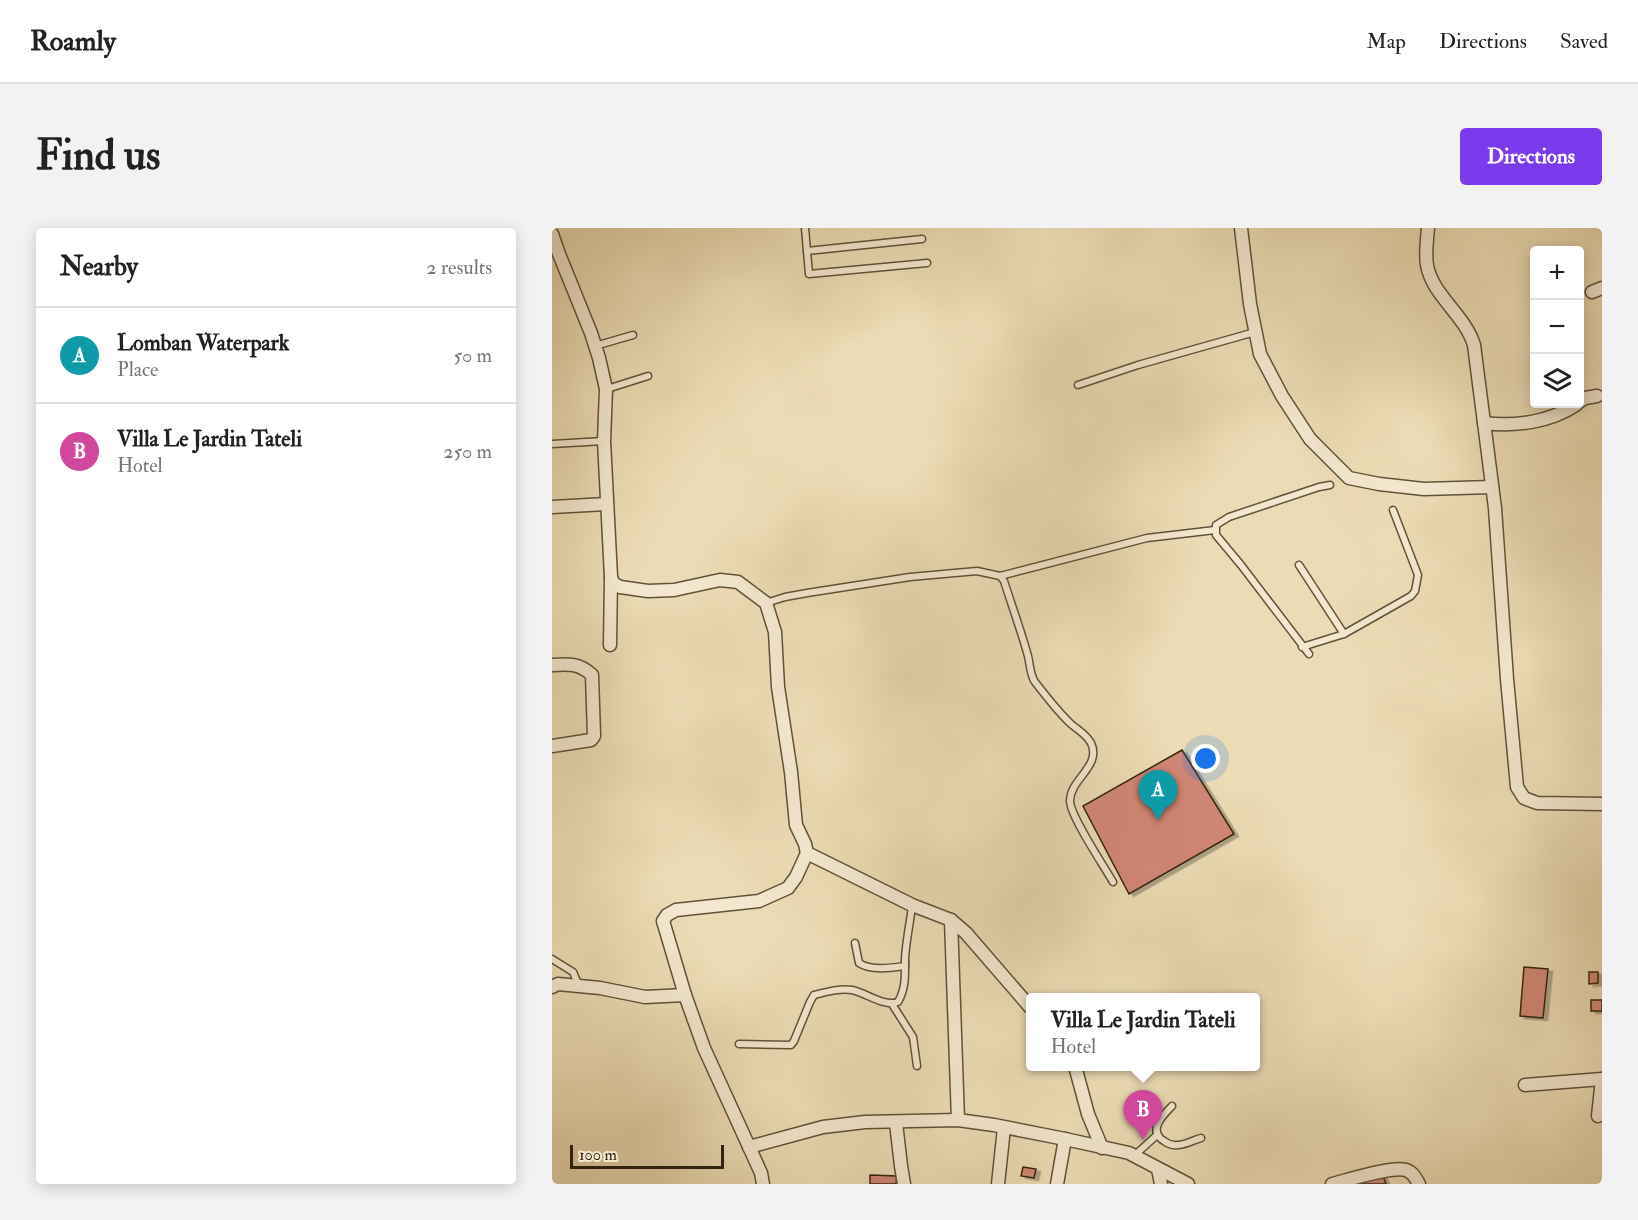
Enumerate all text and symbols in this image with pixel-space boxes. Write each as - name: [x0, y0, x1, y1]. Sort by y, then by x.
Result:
- text: Roamly: [30, 24, 116, 59]
- text: Map: [1366, 28, 1406, 55]
- text: Directions: [1439, 28, 1527, 55]
- text: Saved: [1560, 28, 1608, 55]
- button: Directions: [1460, 128, 1602, 185]
- text: Find us: [36, 130, 160, 182]
- map controls: [1530, 246, 1584, 408]
- button: +: [1530, 246, 1584, 300]
- text: Nearby: [60, 251, 138, 283]
- text: 2 results: [426, 255, 492, 280]
- button: −: [1530, 300, 1584, 354]
- text: Lomban Waterpark: [117, 329, 289, 357]
- text: A: [73, 343, 86, 368]
- text: 50 m: [453, 343, 492, 368]
- button: layers: [1530, 354, 1584, 408]
- text: Place: [117, 357, 158, 382]
- text: Villa Le Jardin Tateli: [117, 425, 302, 453]
- text: B: [73, 439, 86, 464]
- text: 250 m: [443, 439, 492, 464]
- text: Hotel: [117, 453, 163, 478]
- your location: [1191, 744, 1220, 773]
- pin: A: [1138, 770, 1178, 820]
- popup: [1026, 993, 1260, 1071]
- text: Villa Le Jardin Tateli: [1050, 1006, 1236, 1034]
- text: Hotel: [1050, 1034, 1096, 1059]
- pin: B: [1124, 1090, 1162, 1140]
- scale bar: [570, 1142, 724, 1170]
- text: 100 m: [579, 1145, 617, 1165]

